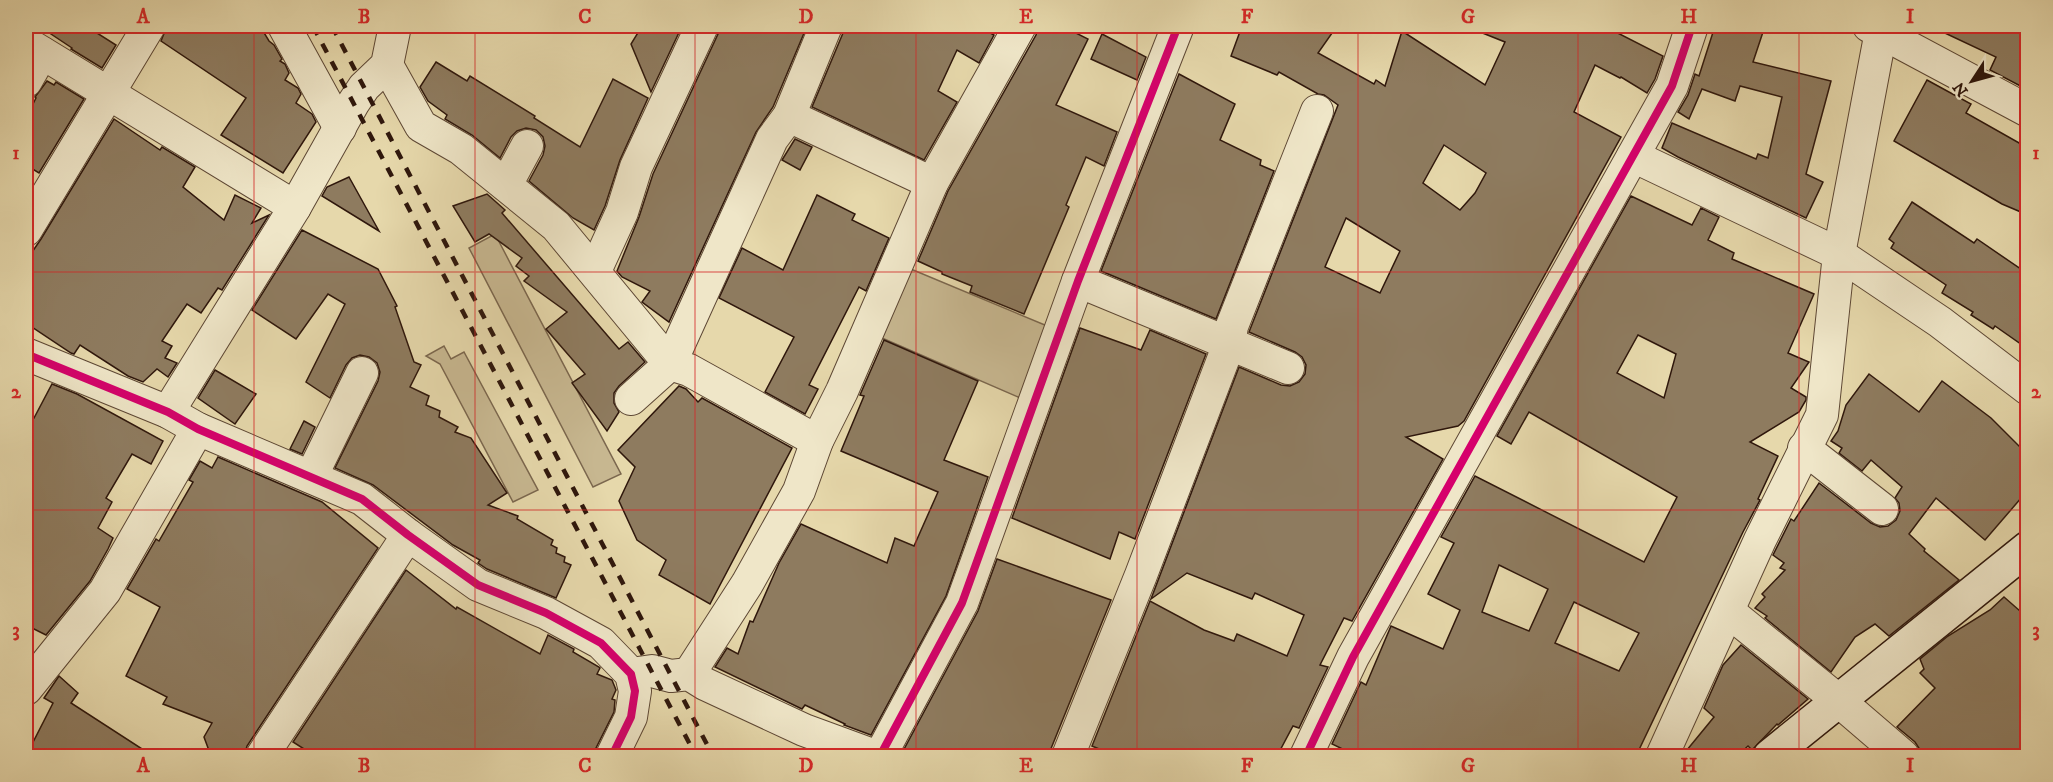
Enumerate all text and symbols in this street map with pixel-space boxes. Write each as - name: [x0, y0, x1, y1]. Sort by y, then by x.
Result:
- text: A: [136, 5, 151, 30]
- text: B: [358, 5, 370, 30]
- text: C: [578, 5, 592, 30]
- text: D: [799, 5, 814, 30]
- text: E: [1019, 5, 1033, 30]
- text: F: [1241, 5, 1254, 30]
- text: G: [1461, 5, 1475, 30]
- text: H: [1681, 5, 1698, 30]
- text: I: [1906, 5, 1914, 30]
- north arrow: [1942, 51, 2002, 111]
- text: N: [1949, 78, 1973, 100]
- text: 1: [12, 141, 20, 166]
- text: 1: [2032, 141, 2040, 166]
- text: 2: [11, 380, 22, 405]
- text: 2: [2031, 380, 2042, 405]
- text: 3: [12, 618, 20, 643]
- text: 3: [2032, 618, 2040, 643]
- text: A: [136, 754, 151, 779]
- text: B: [358, 754, 370, 779]
- text: C: [578, 754, 592, 779]
- text: D: [799, 754, 814, 779]
- text: E: [1019, 754, 1033, 779]
- text: F: [1241, 754, 1254, 779]
- text: G: [1461, 754, 1475, 779]
- text: H: [1681, 754, 1698, 779]
- text: I: [1906, 754, 1914, 779]

